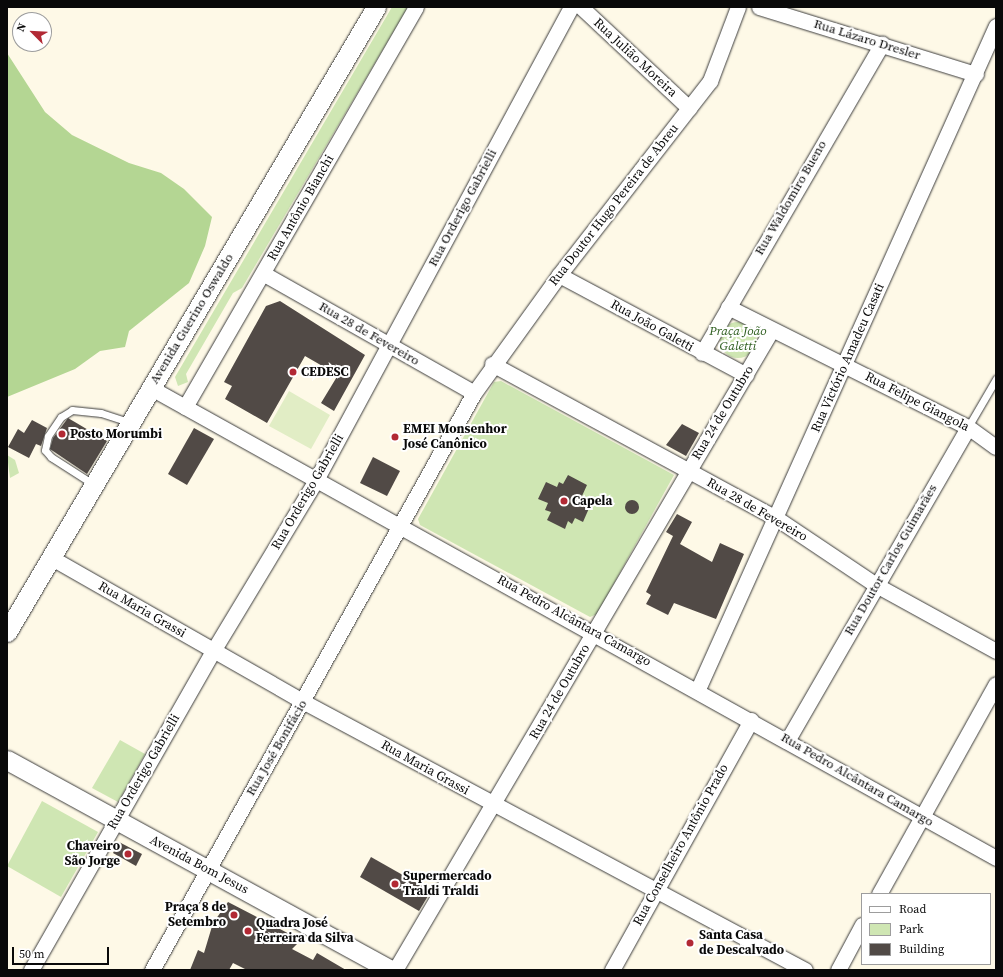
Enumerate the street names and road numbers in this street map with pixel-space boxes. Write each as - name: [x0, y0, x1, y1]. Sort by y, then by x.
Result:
- street label: Rua Julião Moreira: [590, 15, 680, 101]
- street label: Rua Lázaro Dresler: [812, 16, 922, 64]
- street label: Rua Doutor Hugo Pereira de Abreu: [546, 121, 682, 289]
- street label: Rua Waldomiro Bueno: [752, 138, 830, 258]
- street label: Rua Orderigo Gabrielli: [425, 147, 501, 269]
- street label: Rua Antônio Bianchi: [264, 152, 338, 264]
- street label: Avenida Guerino Oswaldo: [147, 251, 237, 387]
- street label: Rua Victório Amadeu Casati: [808, 281, 888, 435]
- street label: Rua João Galetti: [608, 297, 696, 355]
- street label: Rua 28 de Fevereiro: [316, 299, 422, 369]
- street label: Rua 24 de Outubro: [689, 363, 757, 463]
- street label: Rua Felipe Giangola: [862, 369, 972, 435]
- street label: Rua Orderigo Gabrielli: [269, 431, 347, 553]
- street label: Rua 28 de Fevereiro: [704, 475, 810, 545]
- street label: Rua Doutor Carlos Guimarães: [841, 482, 941, 638]
- street label: Rua Pedro Alcântara Camargo: [494, 572, 654, 670]
- street label: Rua Maria Grassi: [95, 579, 189, 641]
- street label: Rua 24 de Outubro: [526, 642, 594, 742]
- street label: Rua José Bonifácio: [243, 697, 311, 799]
- street label: Rua Orderigo Gabrielli: [105, 711, 183, 833]
- street label: Rua Pedro Alcântara Camargo: [778, 730, 936, 830]
- street label: Rua Maria Grassi: [378, 737, 472, 799]
- street label: Rua Conselheiro Antônio Prado: [630, 761, 732, 929]
- street label: Avenida Bom Jesus: [147, 832, 251, 898]

